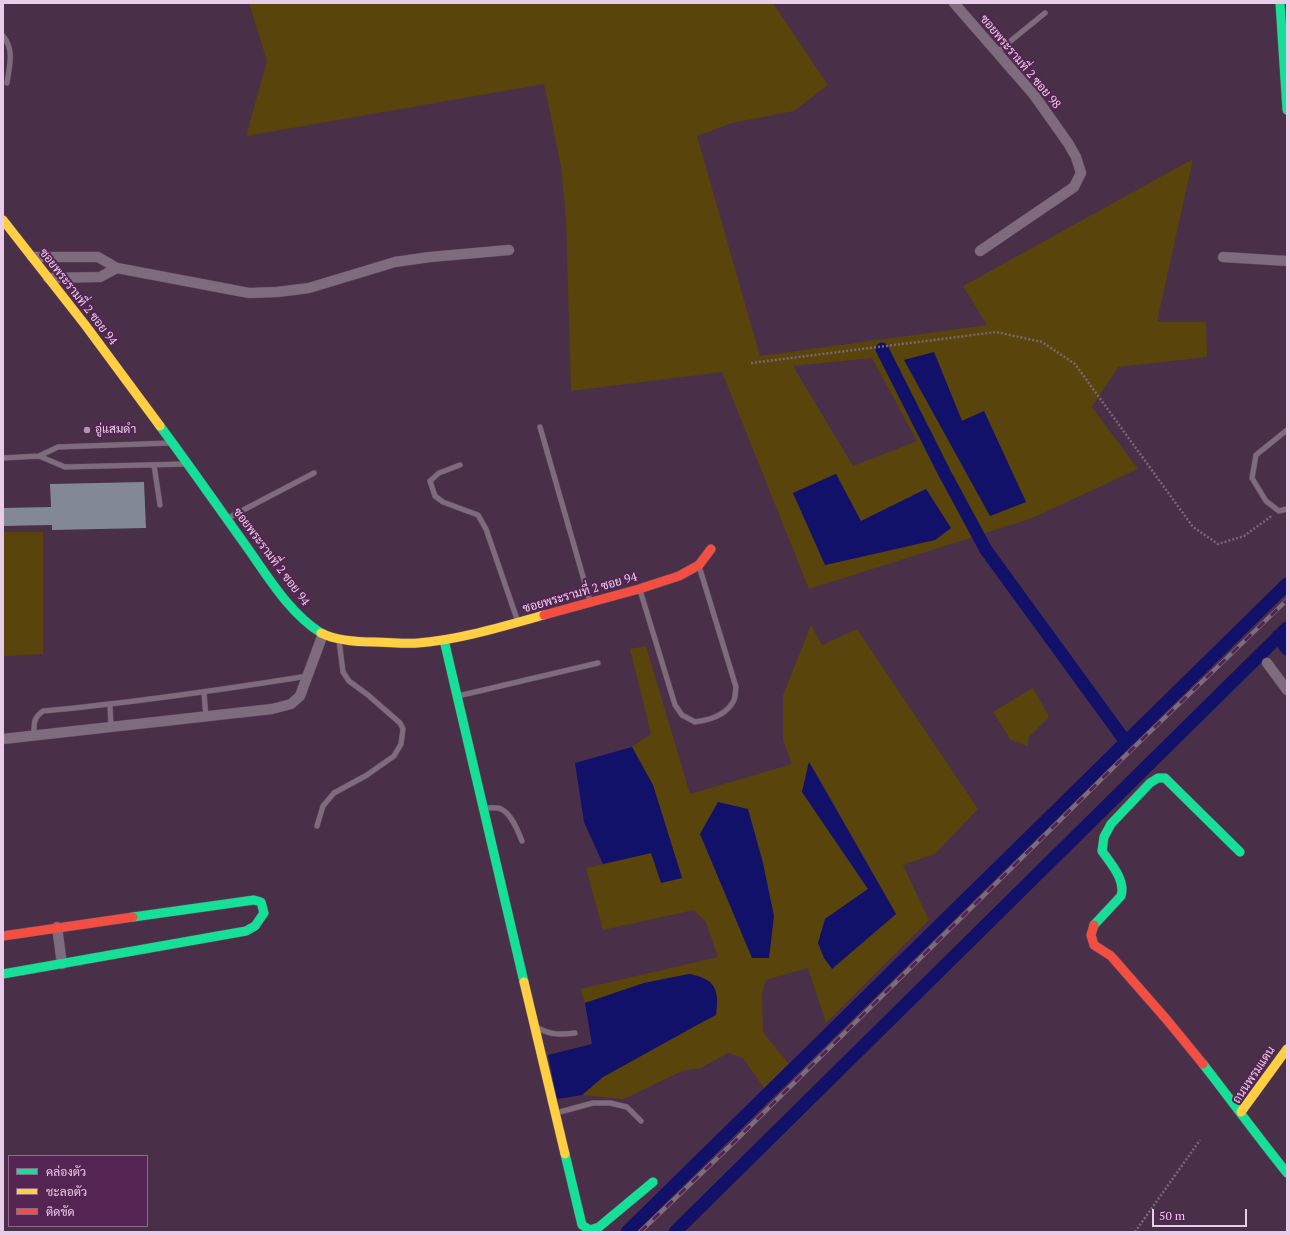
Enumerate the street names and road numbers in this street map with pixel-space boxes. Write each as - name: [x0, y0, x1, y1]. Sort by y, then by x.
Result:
- street label: ซอยพระรามที่ 2 ซอย 98: [976, 12, 1064, 112]
- street label: ซอยพระรามที่ 2 ซอย 94: [36, 246, 120, 348]
- street label: ซอยพระรามที่ 2 ซอย 94: [230, 505, 312, 609]
- street label: ซอยพระรามที่ 2 ซอย 94: [521, 570, 639, 616]
- street label: ถนนพรมแดน: [1230, 1044, 1278, 1106]

